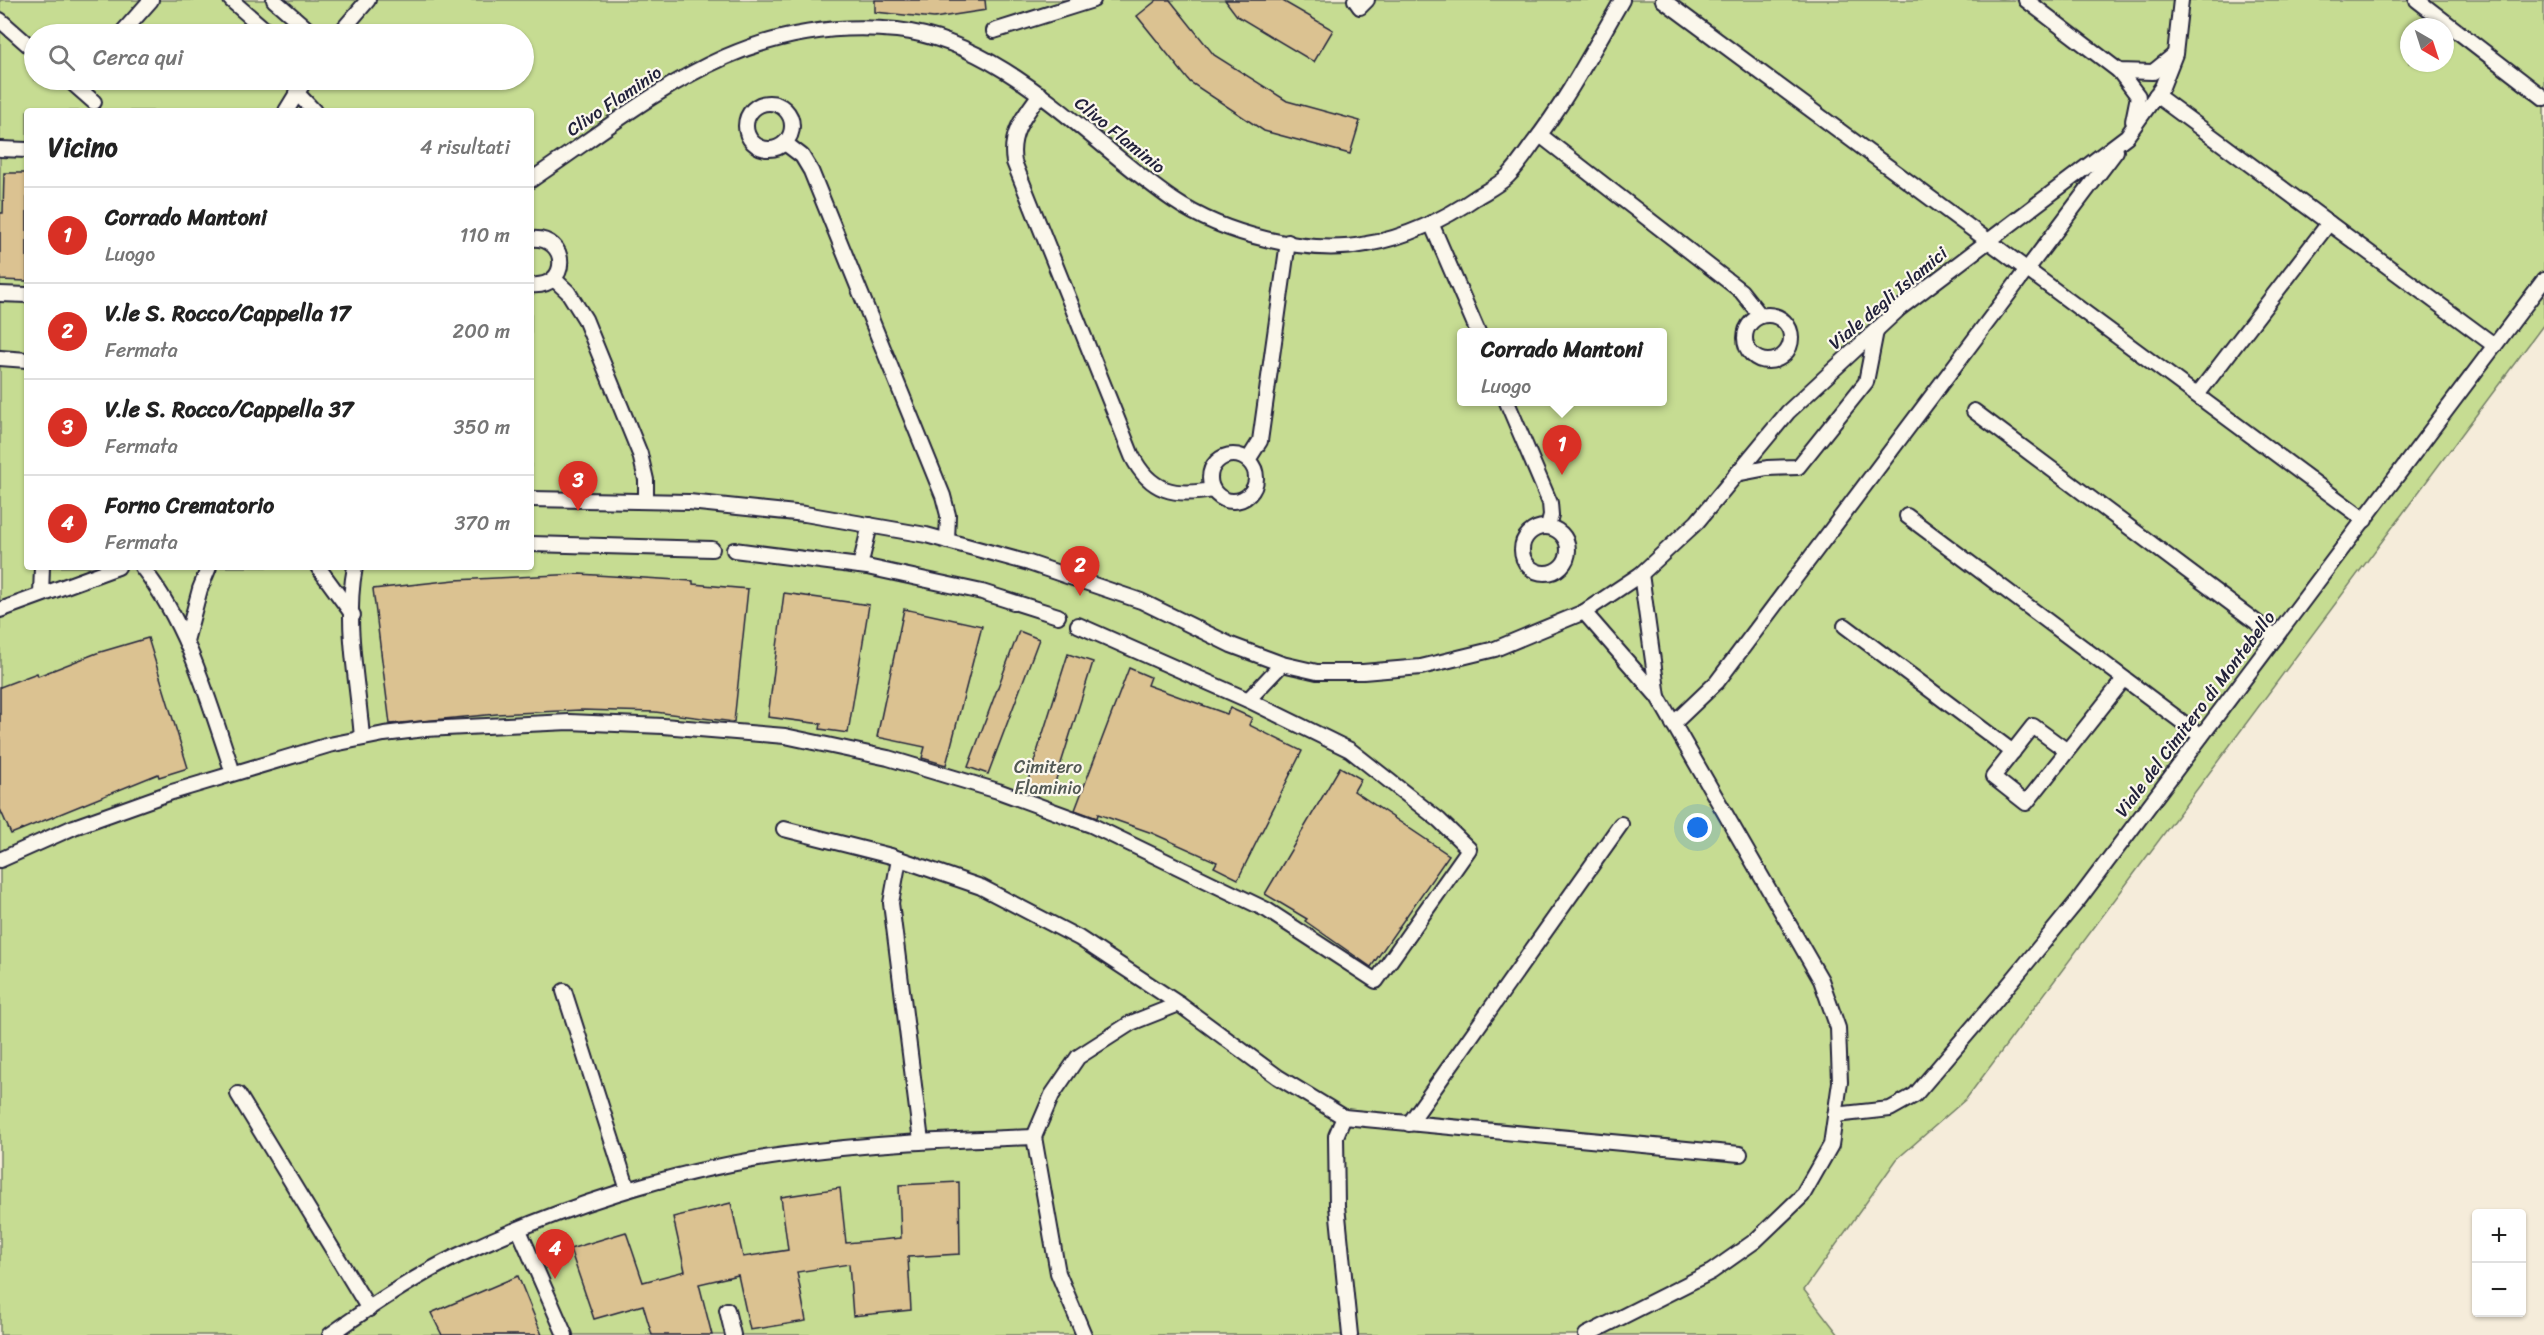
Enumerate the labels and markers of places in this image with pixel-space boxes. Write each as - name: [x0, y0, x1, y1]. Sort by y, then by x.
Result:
- pin: 1: [1542, 426, 1582, 475]
- pin: 3: [558, 462, 598, 511]
- pin: 2: [1060, 546, 1100, 596]
- pin: 4: [536, 1230, 574, 1279]

